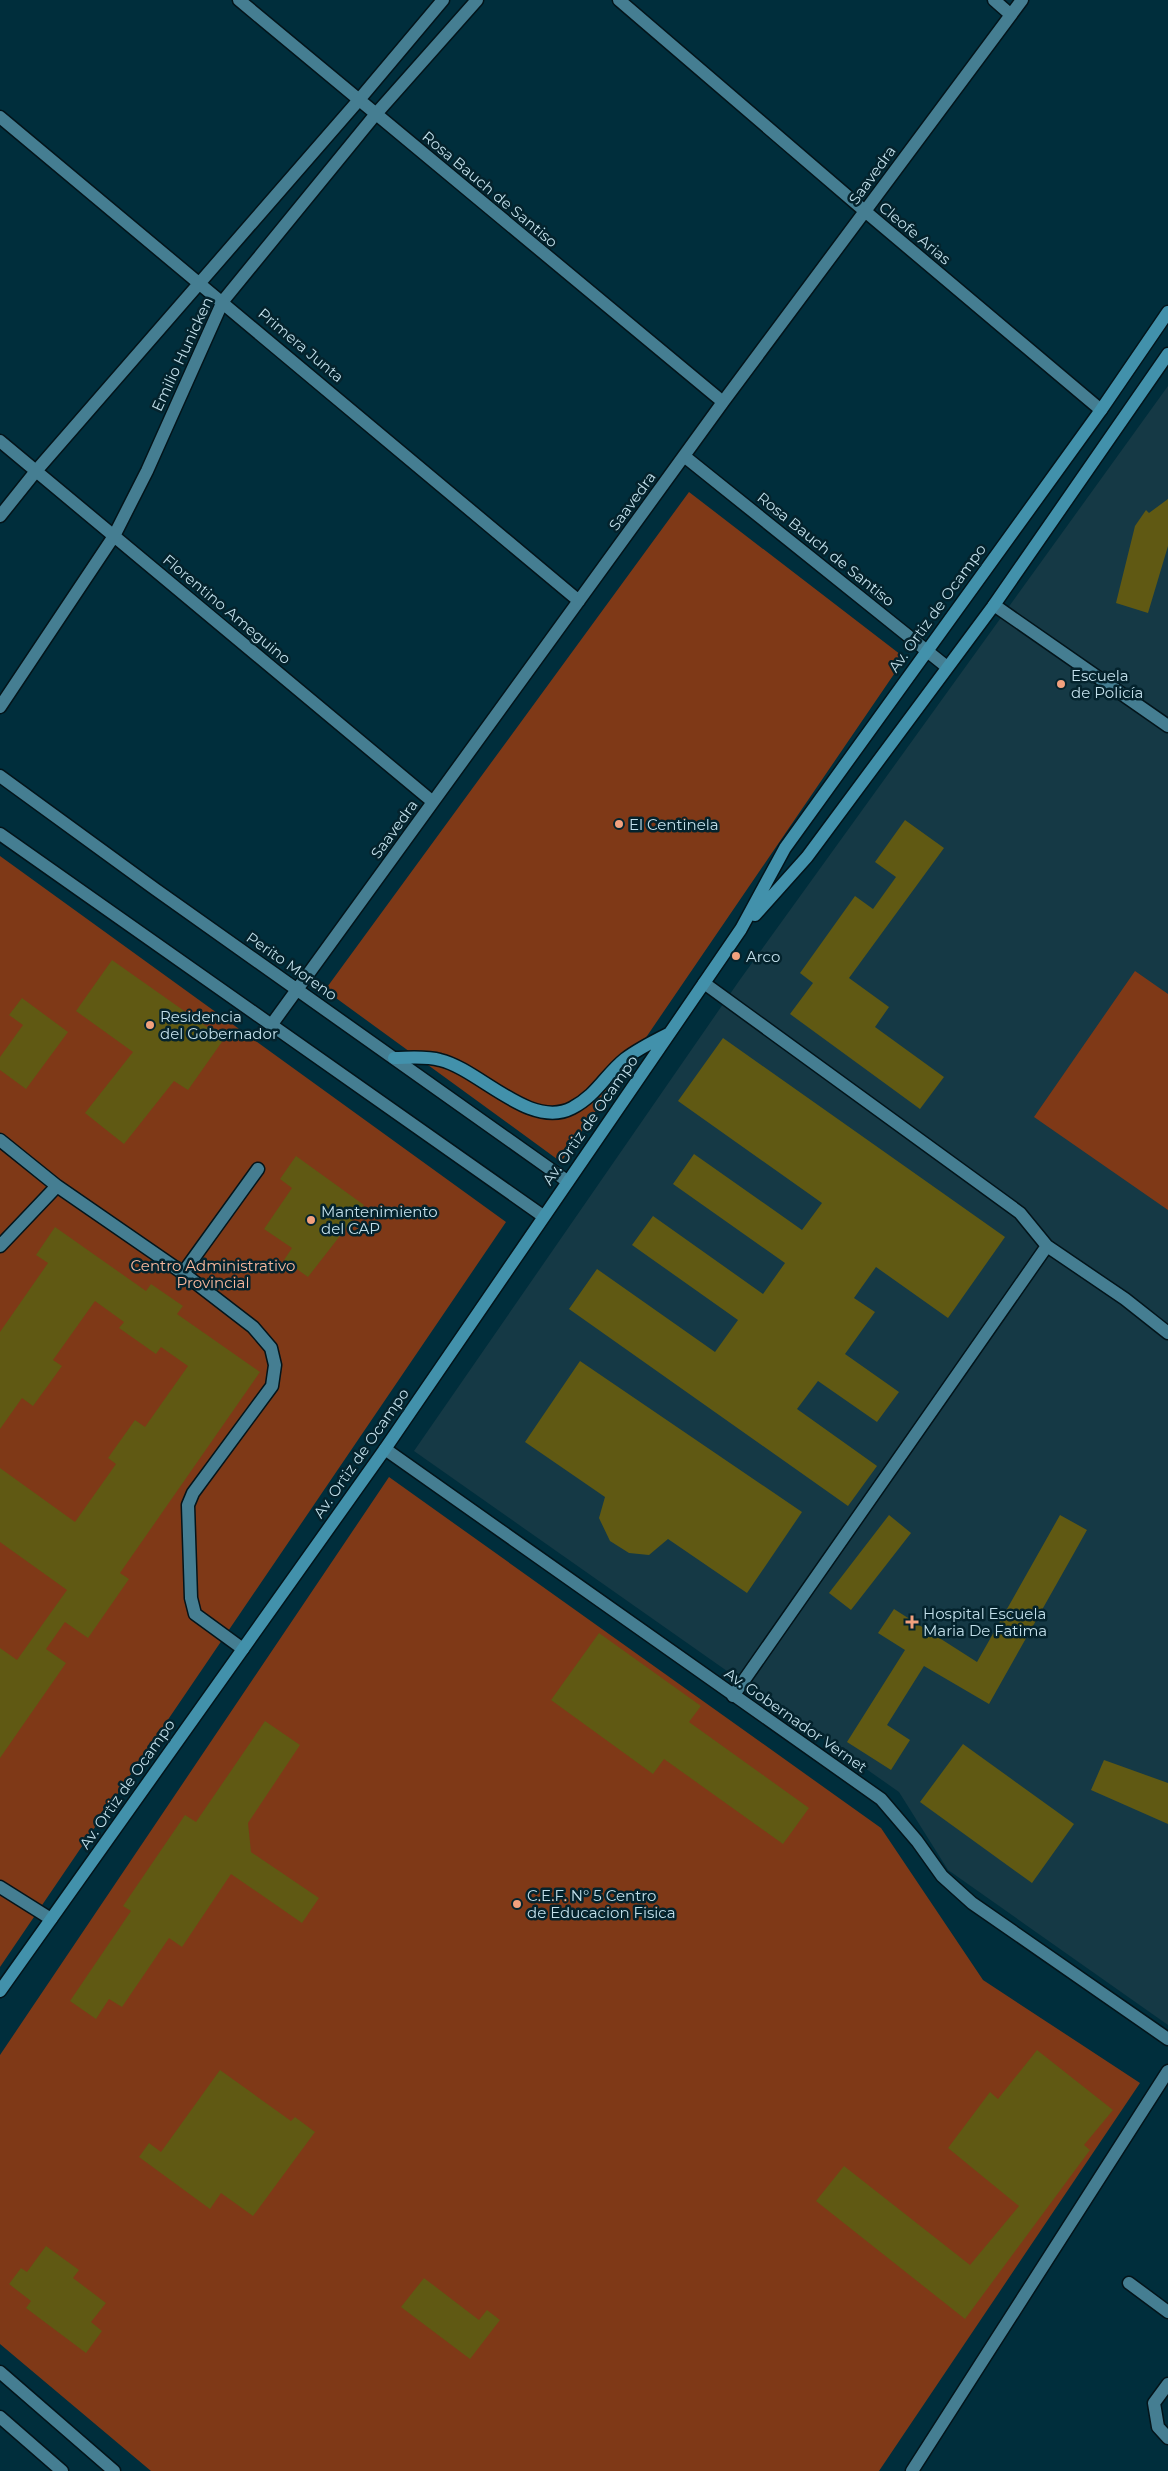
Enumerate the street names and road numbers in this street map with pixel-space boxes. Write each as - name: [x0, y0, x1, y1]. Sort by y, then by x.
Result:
- street label: Rosa Bauch de Santiso: [418, 127, 562, 251]
- street label: Saavedra: [844, 142, 900, 208]
- street label: Cleofe Arias: [875, 197, 955, 269]
- street label: Emilio Hunicken: [147, 294, 217, 414]
- street label: Primera Junta: [254, 304, 348, 386]
- street label: Saavedra: [604, 468, 660, 534]
- street label: Rosa Bauch de Santiso: [753, 488, 899, 610]
- street label: Av. Ortiz de Ocampo: [884, 540, 990, 676]
- street label: Florentino Ameguino: [159, 550, 295, 668]
- street label: Saavedra: [366, 796, 422, 862]
- street label: Perito Moreno: [243, 928, 341, 1004]
- street label: Av. Ortiz de Ocampo: [538, 1051, 642, 1189]
- street label: Av. Ortiz de Ocampo: [309, 1384, 413, 1522]
- street label: Av. Gobernador Vernet: [721, 1664, 871, 1776]
- street label: Av. Ortiz de Ocampo: [75, 1715, 179, 1853]

